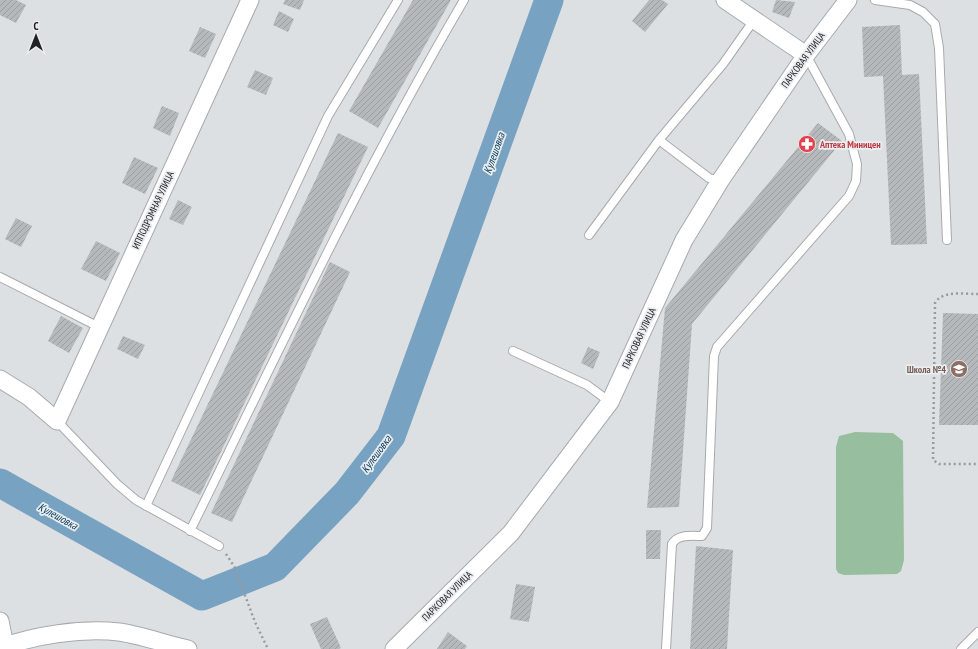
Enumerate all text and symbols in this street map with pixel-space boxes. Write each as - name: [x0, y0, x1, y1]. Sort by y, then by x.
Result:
- north arrow: [16, 16, 56, 56]
- text: С: [33, 19, 39, 33]
- street label: ПАРКОВАЯ УЛИЦА: [778, 29, 828, 90]
- water label: Кулешовка: [480, 130, 508, 175]
- pharmacy icon: Аптека Миницен: [797, 134, 817, 154]
- place label: Аптека Миницен: [819, 138, 881, 151]
- street label: ИППОДРОМНАЯ УЛИЦА: [129, 169, 177, 251]
- street label: ПАРКОВАЯ УЛИЦА: [619, 305, 659, 371]
- school or university icon: Школа №4: [949, 359, 969, 379]
- place label: Школа №4: [907, 363, 946, 376]
- water label: Кулешовка: [358, 432, 395, 475]
- water label: Кулешовка: [36, 500, 81, 533]
- street label: ПАРКОВАЯ УЛИЦА: [419, 568, 475, 624]

